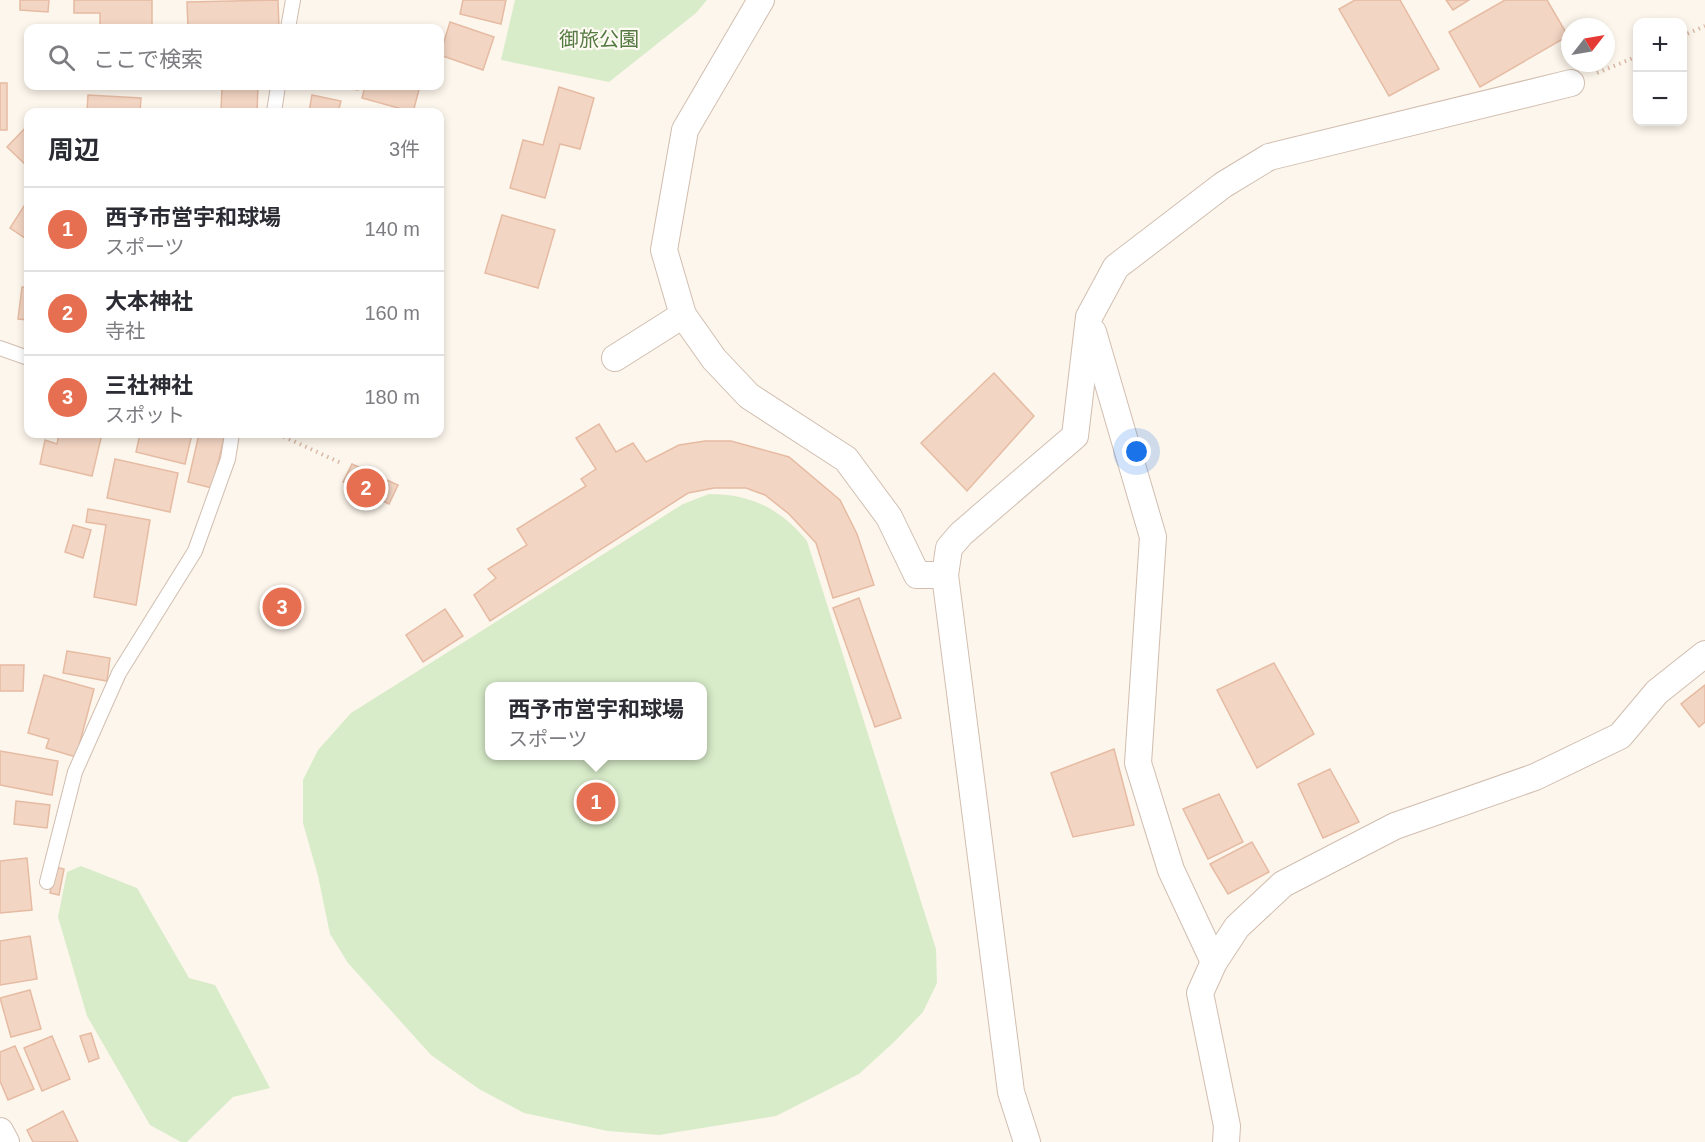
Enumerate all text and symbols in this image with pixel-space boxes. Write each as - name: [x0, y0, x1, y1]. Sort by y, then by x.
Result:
- north arrow: [1561, 18, 1615, 72]
- map controls: [1633, 18, 1687, 126]
- button: +: [1633, 18, 1687, 72]
- search box: [24, 24, 444, 90]
- park label: 御旅公園: [559, 28, 639, 50]
- icon: search: [45, 41, 78, 74]
- text: ここで検索: [93, 47, 203, 72]
- button: −: [1633, 72, 1687, 126]
- text: 周辺: [48, 135, 100, 165]
- text: 3件: [389, 138, 420, 160]
- text: 西予市営宇和球場: [105, 205, 281, 230]
- text: 1: [62, 218, 73, 240]
- text: 140 m: [364, 218, 420, 240]
- text: スポーツ: [105, 236, 185, 258]
- text: 大本神社: [105, 289, 193, 314]
- text: 2: [62, 302, 73, 324]
- text: 160 m: [364, 302, 420, 324]
- text: 寺社: [105, 320, 145, 342]
- text: 三社神社: [105, 373, 193, 398]
- text: 3: [62, 386, 73, 408]
- text: 180 m: [364, 386, 420, 408]
- text: スポット: [105, 404, 185, 426]
- your location: [1122, 437, 1151, 466]
- pin: 2: [346, 466, 386, 510]
- pin: 3: [262, 584, 302, 630]
- popup: [485, 682, 707, 760]
- text: 西予市営宇和球場: [508, 697, 684, 722]
- text: スポーツ: [508, 728, 588, 750]
- pin: 1: [576, 780, 616, 824]

